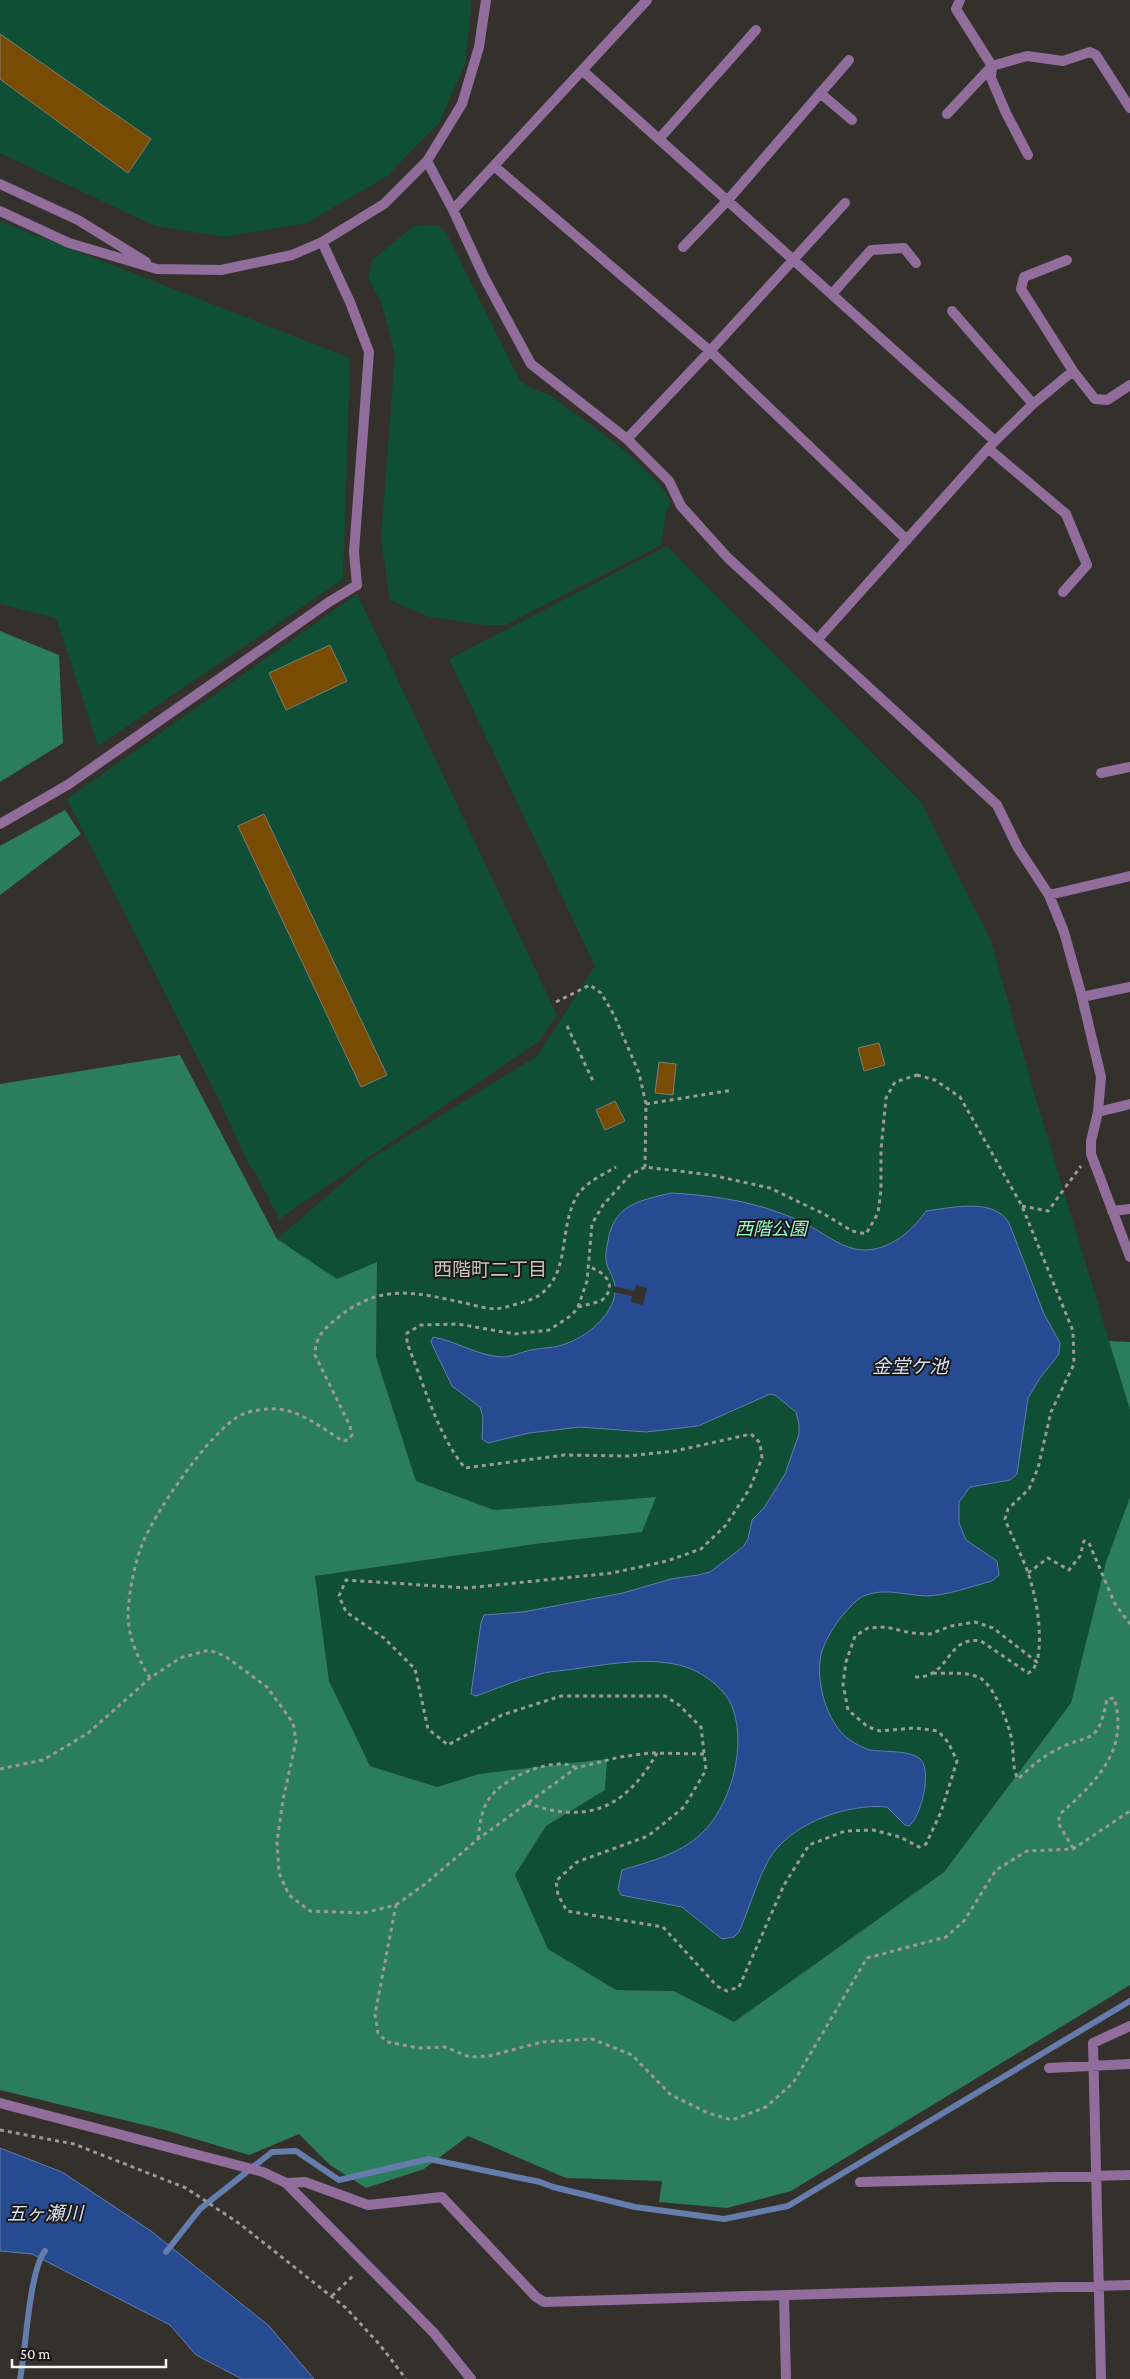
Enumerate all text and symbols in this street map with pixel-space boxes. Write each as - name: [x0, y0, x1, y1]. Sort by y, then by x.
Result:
- park label: 西階公園: [735, 1219, 810, 1239]
- district label: 西階町二丁目: [433, 1259, 547, 1280]
- water label: 金堂ケ池: [872, 1356, 950, 1377]
- water label: 五ヶ瀬川: [7, 2203, 85, 2224]
- scale bar: [12, 2336, 166, 2368]
- text: 50 m: [20, 2346, 50, 2362]

